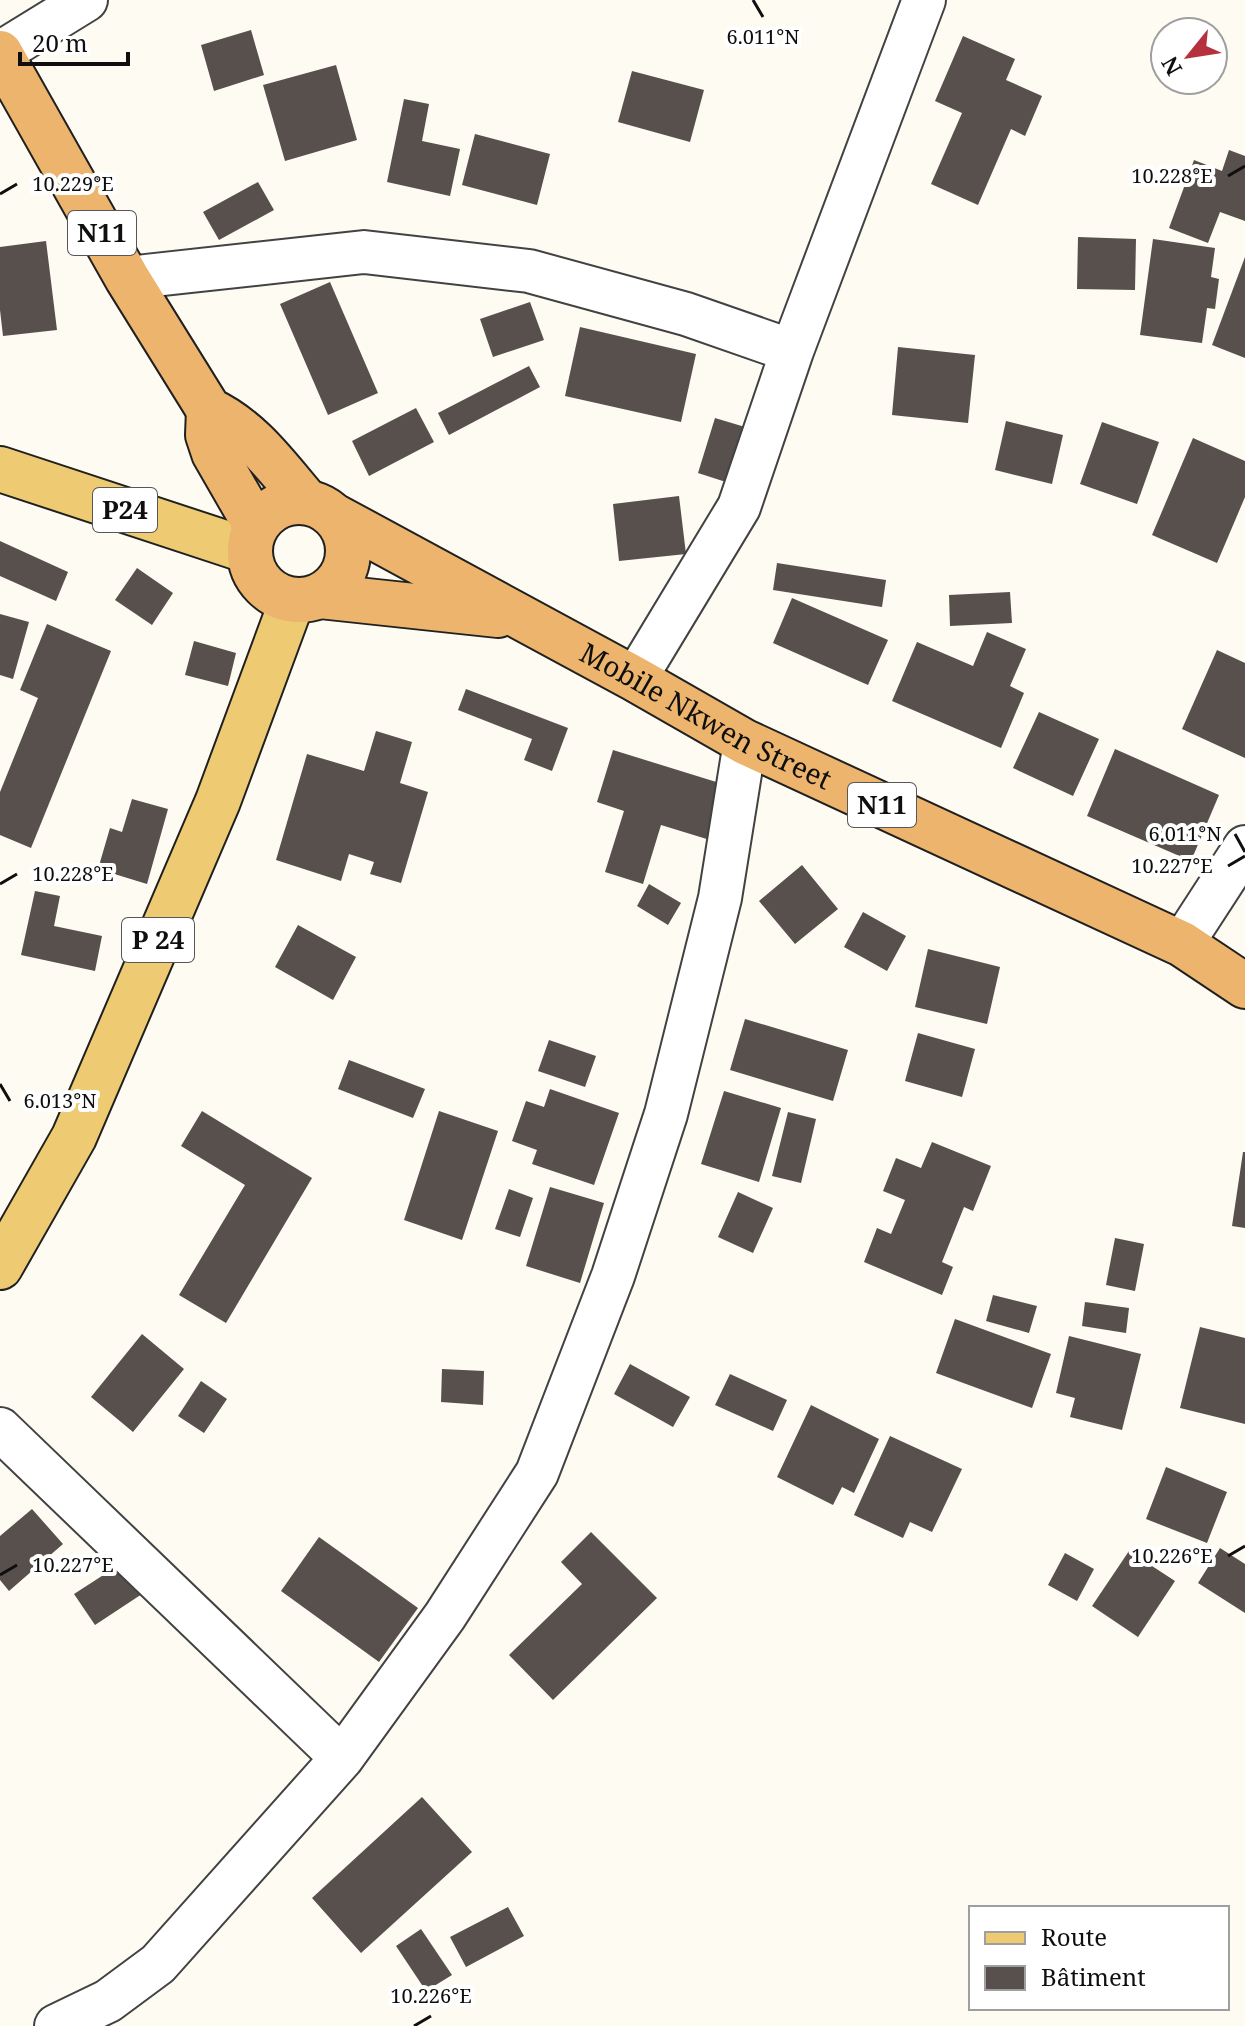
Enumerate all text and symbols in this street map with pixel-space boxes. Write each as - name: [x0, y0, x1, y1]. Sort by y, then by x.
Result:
- scale bar: [20, 16, 128, 66]
- north arrow: [1149, 16, 1229, 96]
- text: 6.011°N: [727, 23, 799, 50]
- text: 20 m: [32, 26, 88, 59]
- text: N: [1153, 51, 1188, 82]
- text: 10.228°E: [1131, 162, 1213, 189]
- text: 10.229°E: [32, 170, 114, 197]
- road number: N11: [68, 211, 136, 255]
- road number: P24: [93, 488, 157, 532]
- street label: Mobile Nkwen Street: [574, 633, 838, 797]
- road number: N11: [848, 783, 916, 827]
- text: 6.011°N: [1149, 820, 1221, 847]
- text: 10.227°E: [1131, 852, 1213, 879]
- text: 10.228°E: [32, 860, 114, 887]
- road number: P 24: [122, 918, 194, 962]
- text: 6.013°N: [24, 1087, 96, 1114]
- text: 10.226°E: [1131, 1542, 1213, 1569]
- text: 10.227°E: [32, 1551, 114, 1578]
- legend: [969, 1906, 1229, 2010]
- text: Route: [1041, 1920, 1107, 1953]
- text: Bâtiment: [1041, 1960, 1146, 1993]
- text: 10.226°E: [390, 1982, 472, 2009]

